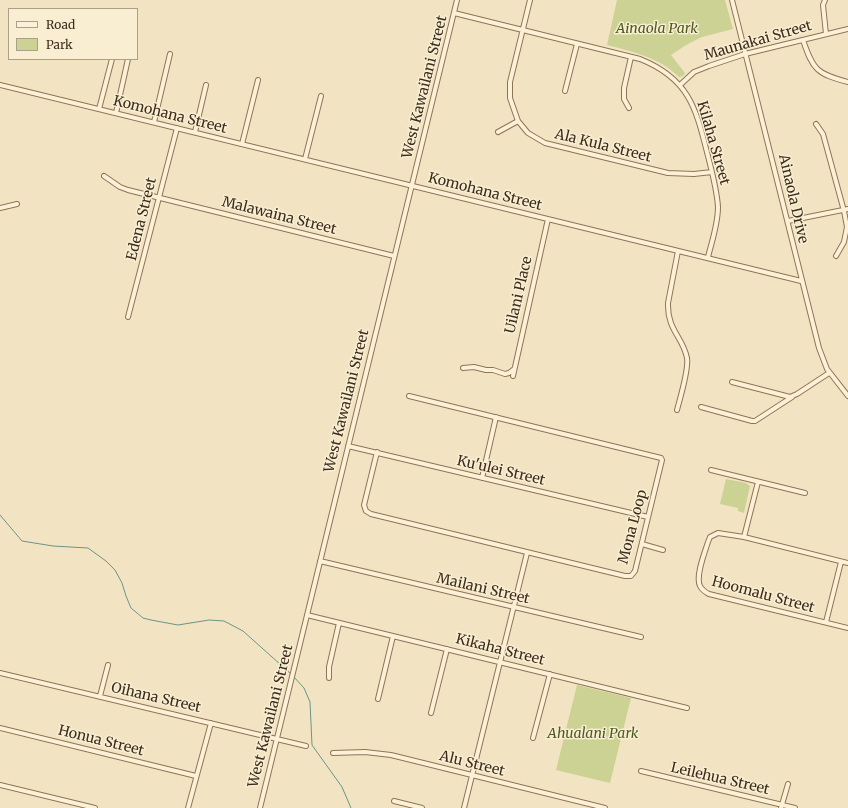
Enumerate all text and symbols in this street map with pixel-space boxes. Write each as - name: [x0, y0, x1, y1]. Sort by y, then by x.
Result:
- legend: [8, 8, 138, 60]
- street label: West Kawailani Street: [399, 14, 451, 160]
- text: Road: [46, 17, 75, 32]
- street label: Maunakai Street: [702, 18, 814, 64]
- park label: Ainaola Park: [616, 21, 698, 37]
- text: Park: [46, 37, 73, 52]
- street label: Komohana Street: [111, 93, 229, 137]
- street label: Kilaha Street: [693, 99, 733, 187]
- street label: Ala Kula Street: [553, 126, 653, 166]
- street label: Ainaola Drive: [775, 153, 811, 245]
- street label: Komohana Street: [426, 170, 544, 214]
- street label: Edena Street: [124, 176, 160, 262]
- street label: Malawaina Street: [220, 194, 338, 238]
- street label: Uilani Place: [502, 255, 536, 335]
- street label: West Kawailani Street: [321, 328, 373, 474]
- street label: Ku'ulei Street: [455, 453, 547, 489]
- street label: Mona Loop: [615, 488, 651, 566]
- street label: Mailani Street: [435, 570, 531, 608]
- street label: Hoomalu Street: [710, 573, 816, 617]
- street label: Kikaha Street: [454, 631, 546, 669]
- street label: West Kawailani Street: [245, 643, 297, 789]
- street label: Oihana Street: [110, 680, 202, 716]
- street label: Honua Street: [56, 722, 146, 760]
- park label: Ahualani Park: [548, 726, 638, 742]
- street label: Alu Street: [438, 748, 506, 780]
- street label: Leilehua Street: [669, 759, 771, 799]

